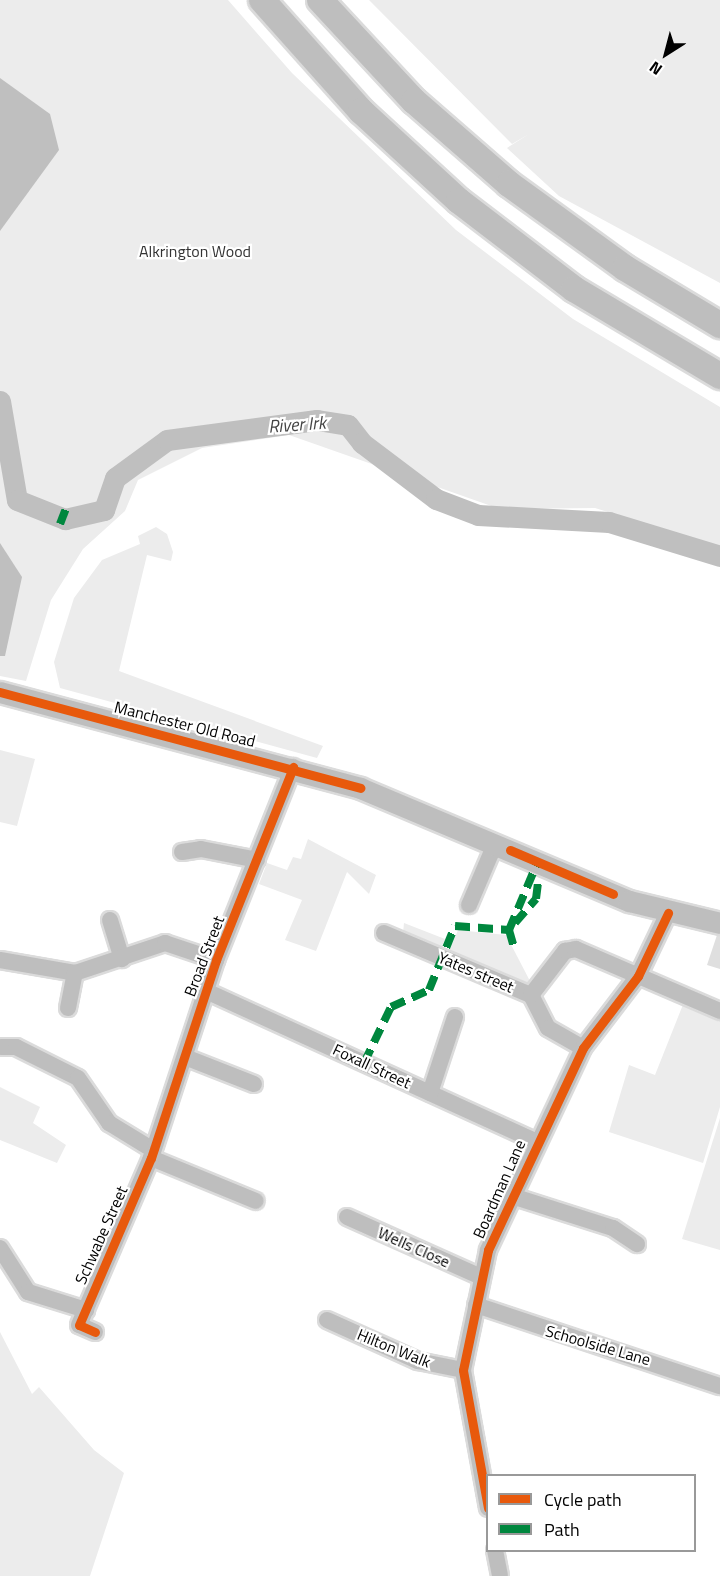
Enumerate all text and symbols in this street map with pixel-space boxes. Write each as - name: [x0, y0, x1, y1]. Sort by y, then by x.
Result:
- north arrow: [636, 24, 696, 84]
- text: N: [644, 56, 667, 82]
- park label: Alkrington Wood: [139, 241, 251, 261]
- water label: River Irk: [267, 412, 327, 438]
- street label: Manchester Old Road: [112, 697, 258, 751]
- street label: Broad Street: [180, 913, 228, 999]
- street label: Yates street: [435, 947, 517, 997]
- street label: Foxall Street: [330, 1040, 414, 1092]
- street label: Boardman Lane: [469, 1137, 529, 1241]
- street label: Schwabe Street: [71, 1183, 131, 1287]
- street label: Wells Close: [375, 1223, 453, 1271]
- street label: Schoolside Lane: [543, 1321, 653, 1369]
- street label: Hilton Walk: [354, 1325, 434, 1371]
- legend: [486, 1474, 696, 1552]
- text: Cycle path: [544, 1486, 622, 1513]
- text: Path: [544, 1516, 580, 1543]

